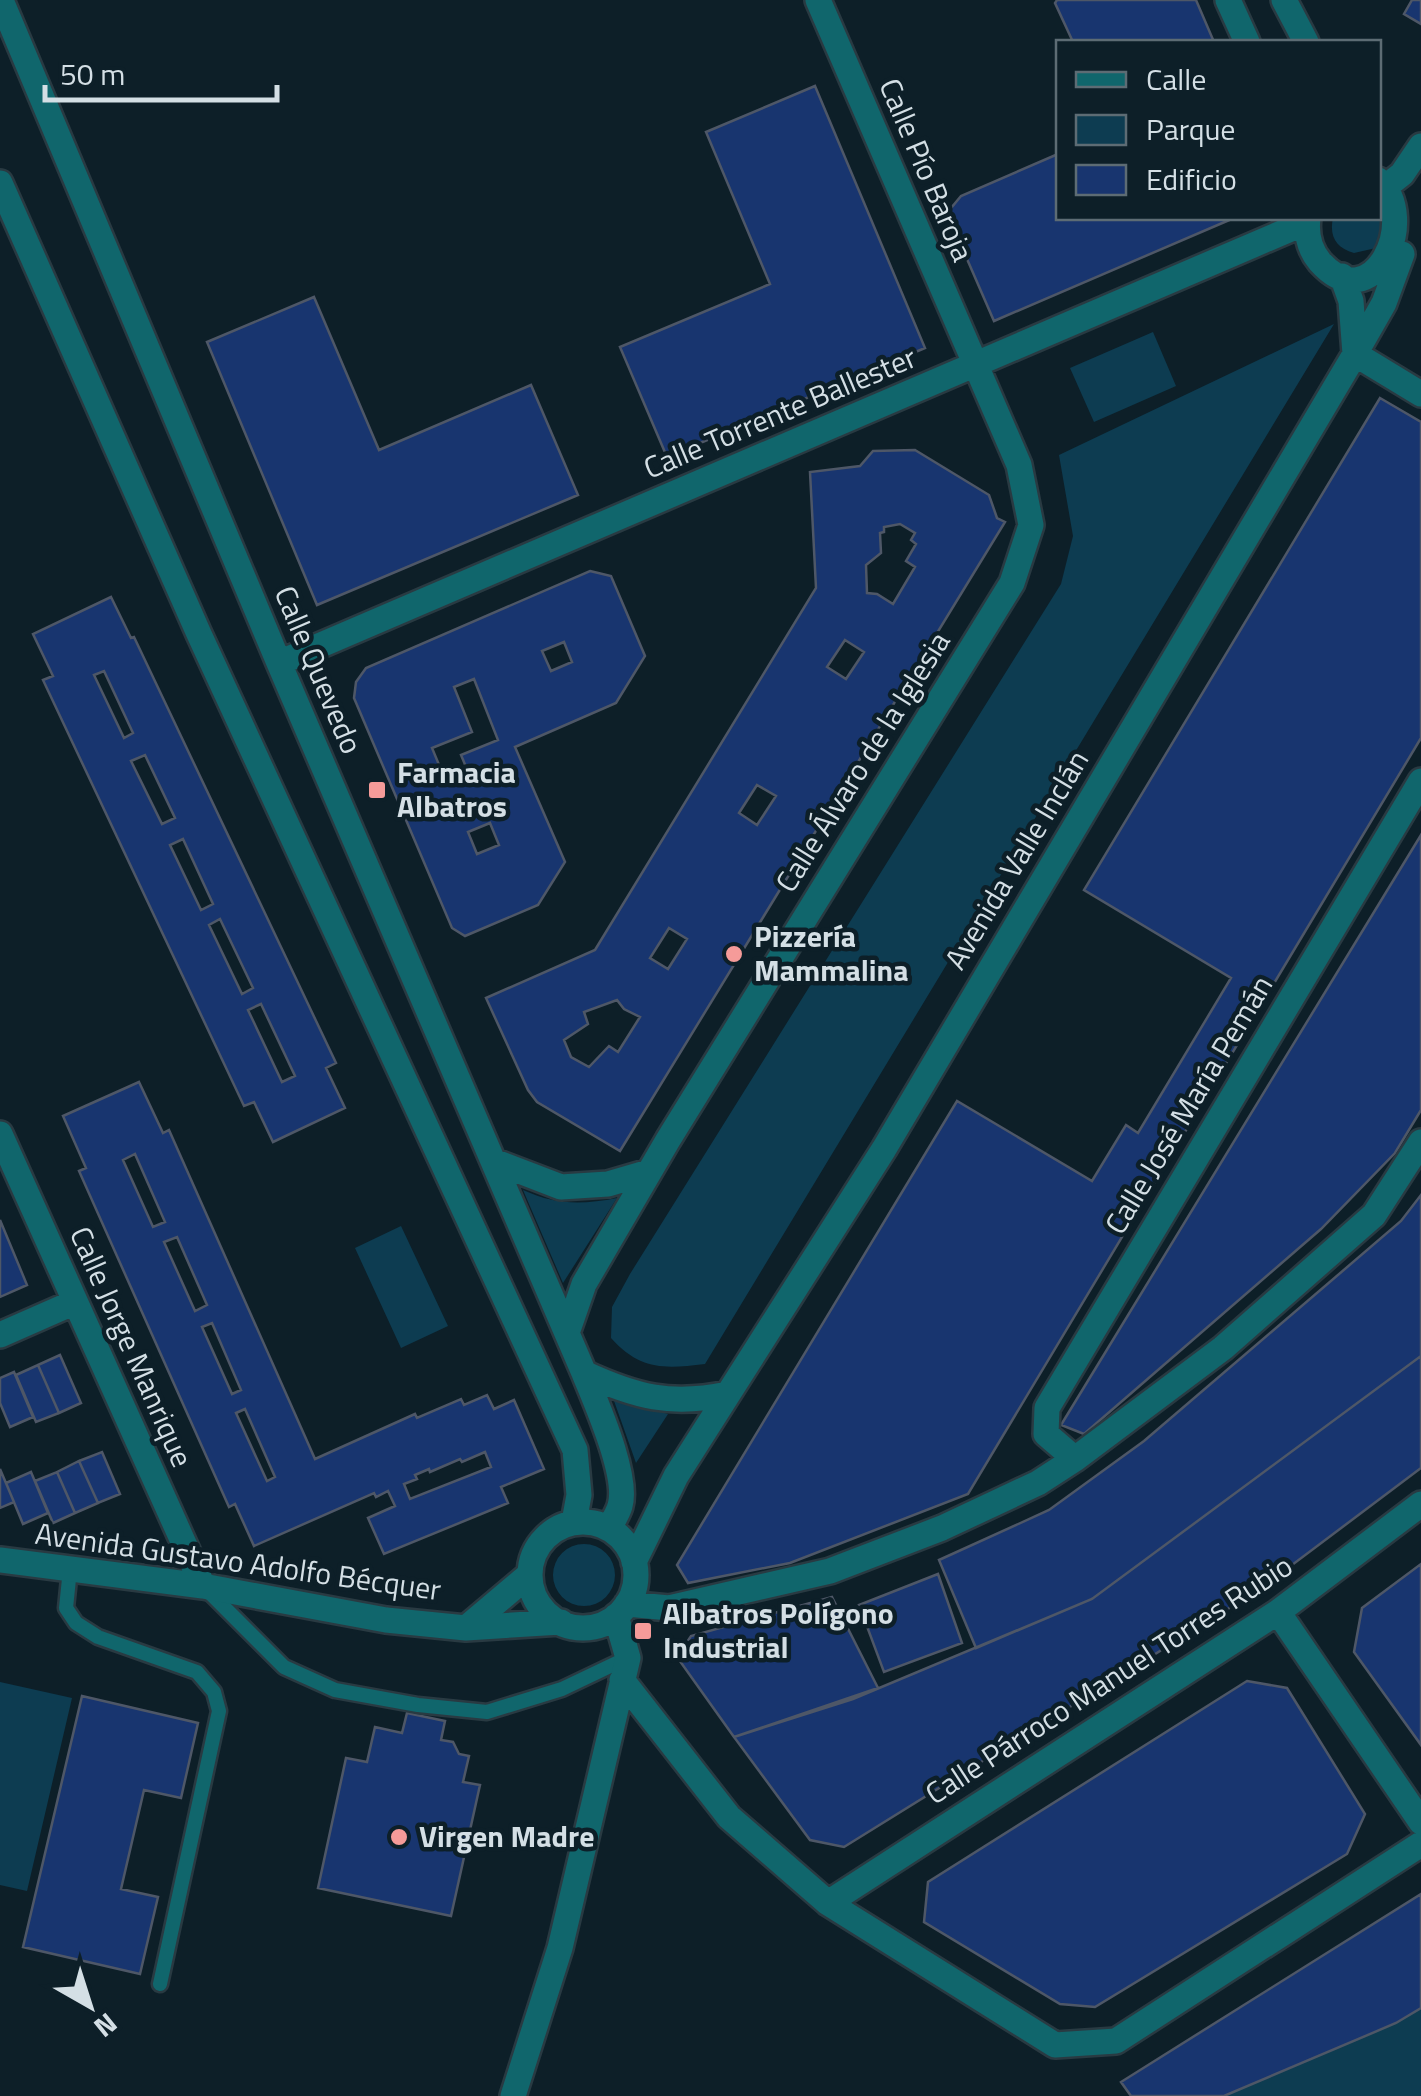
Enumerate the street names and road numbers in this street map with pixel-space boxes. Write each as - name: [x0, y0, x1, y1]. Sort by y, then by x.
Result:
- street label: Calle Pío Baroja: [868, 71, 986, 268]
- street label: Calle Torrente Ballester: [636, 334, 923, 490]
- street label: Calle Quevedo: [263, 578, 375, 761]
- street label: Calle Álvaro de la Iglesia: [763, 622, 961, 901]
- street label: Avenida Valle Inclán: [932, 741, 1100, 978]
- street label: Calle José María Pemán: [1092, 966, 1284, 1243]
- street label: Calle Jorge Manrique: [58, 1219, 206, 1474]
- street label: Avenida Gustavo Adolfo Bécquer: [32, 1510, 444, 1612]
- street label: Calle Párroco Manuel Torres Rubio: [916, 1543, 1301, 1815]

